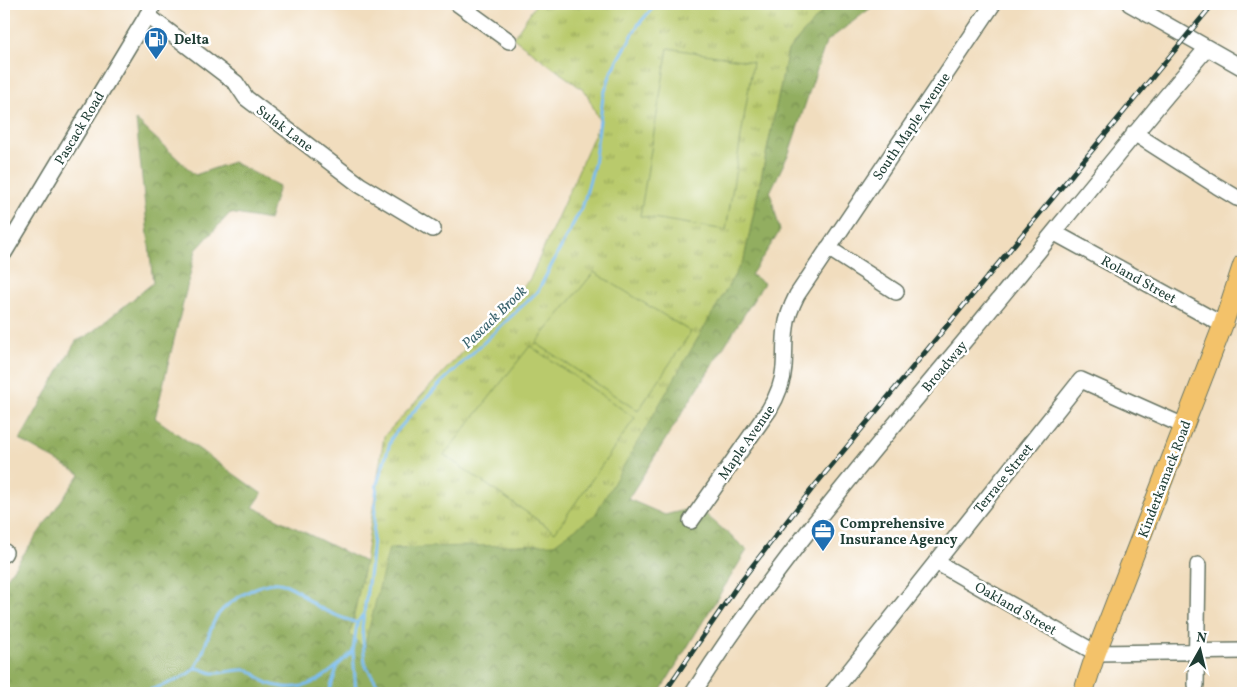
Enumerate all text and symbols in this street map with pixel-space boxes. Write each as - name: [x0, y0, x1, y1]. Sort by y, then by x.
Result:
- fuel station icon: Delta: [143, 26, 169, 60]
- place label: Delta: [174, 31, 209, 50]
- street label: South Maple Avenue: [869, 69, 956, 185]
- street label: Pascack Road: [51, 89, 110, 169]
- street label: Sulak Lane: [252, 101, 317, 157]
- street label: Roland Street: [1097, 252, 1179, 309]
- water label: Pascack Brook: [458, 282, 532, 355]
- street label: Broadway: [918, 337, 973, 397]
- street label: Maple Avenue: [714, 401, 780, 484]
- street label: Kinderkamack Road: [1134, 418, 1197, 541]
- street label: Terrace Street: [970, 440, 1038, 518]
- place label: Comprehensive Insurance Agency: [840, 515, 958, 550]
- office icon: Comprehensive Insurance Agency: [810, 518, 836, 552]
- street label: Oakland Street: [971, 578, 1060, 641]
- north arrow: [1174, 624, 1224, 674]
- text: N: [1195, 628, 1208, 649]

